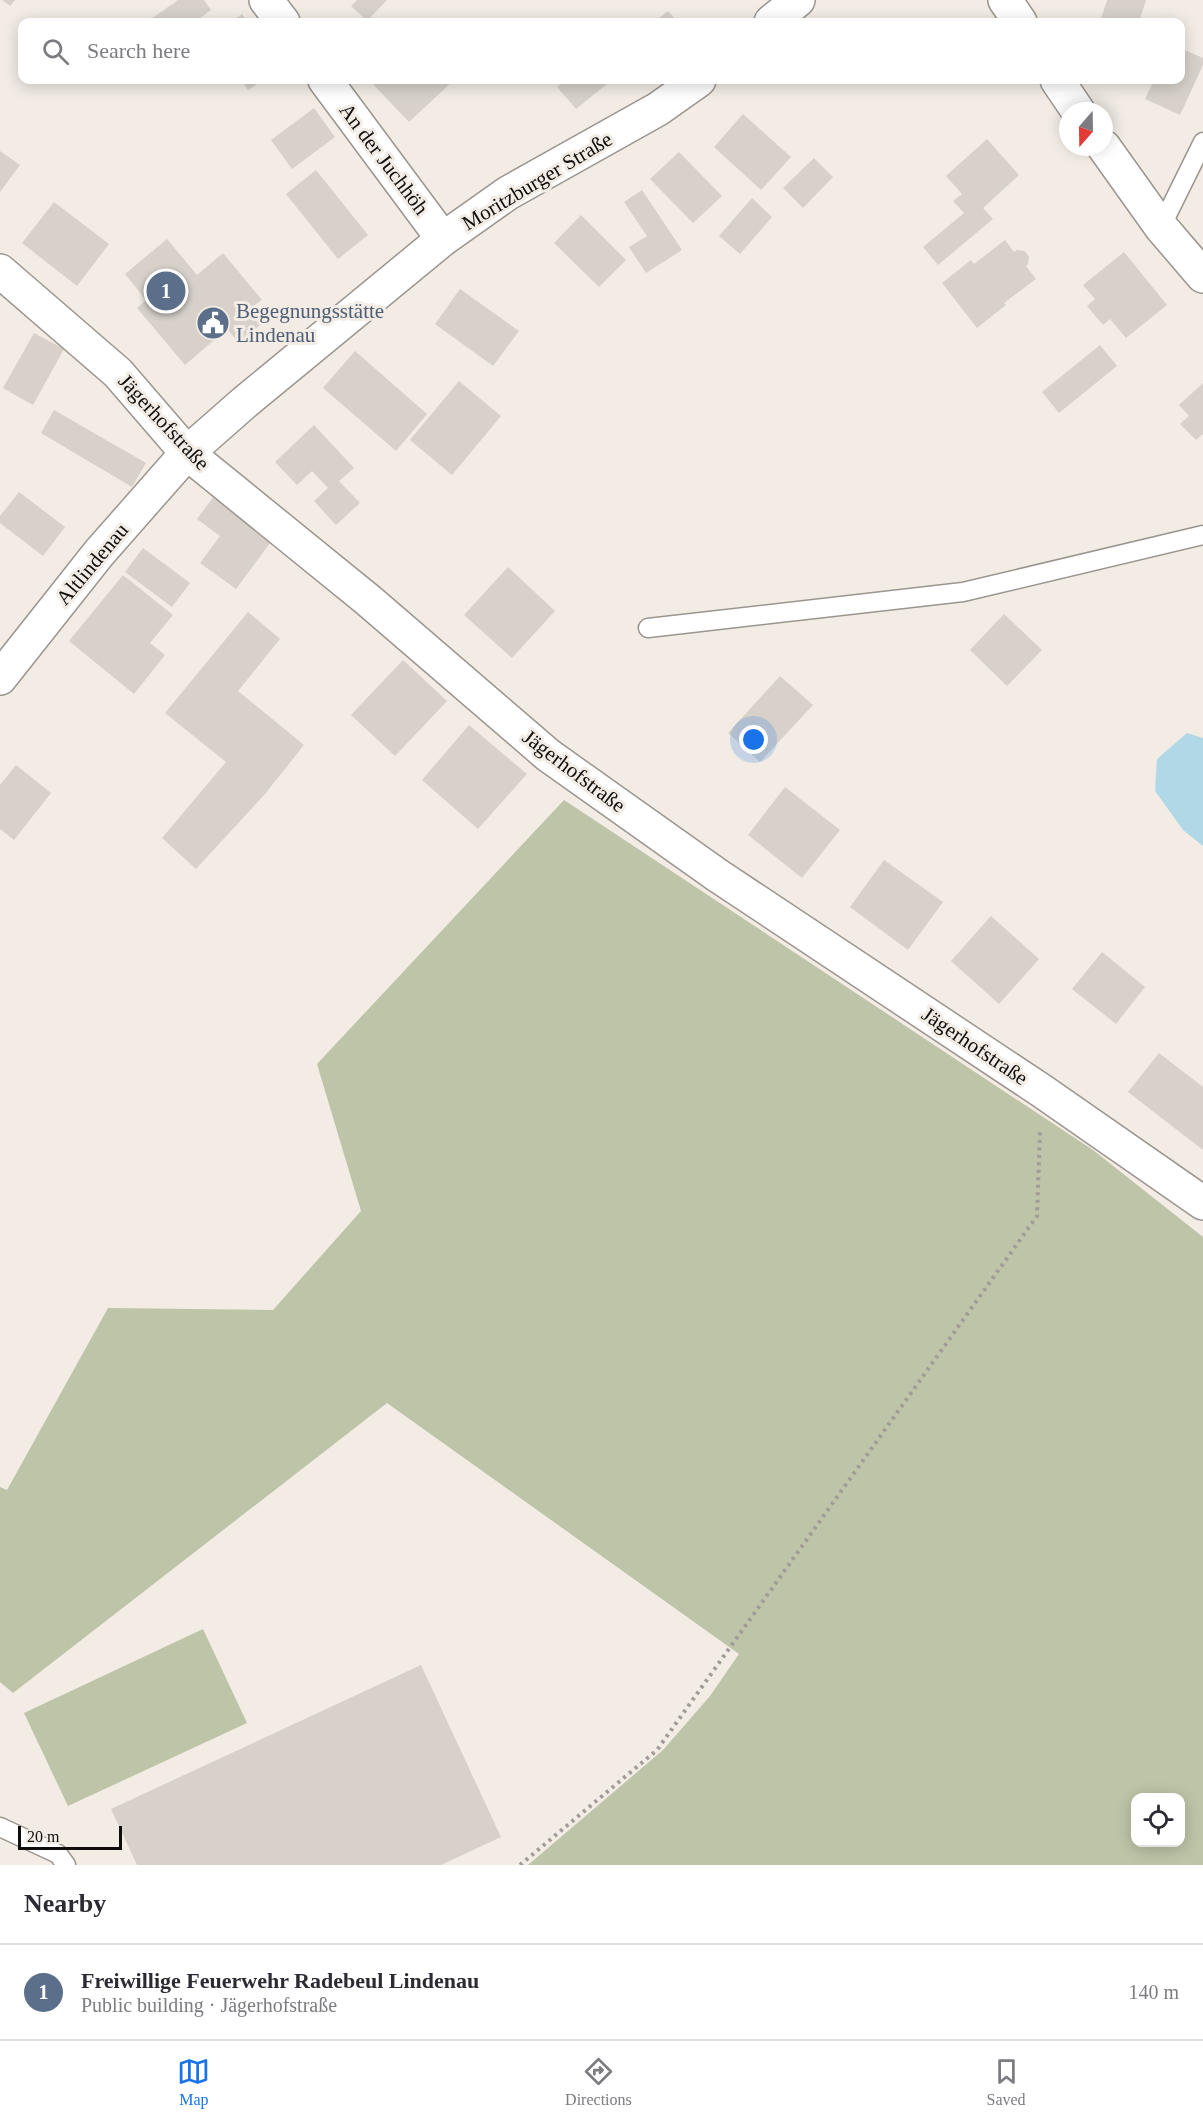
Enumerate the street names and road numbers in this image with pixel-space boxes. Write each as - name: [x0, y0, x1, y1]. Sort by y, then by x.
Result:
- street label: An der Juchhöh: [334, 99, 434, 220]
- street label: Moritzburger Straße: [458, 127, 616, 235]
- street label: Jägerhofstraße: [113, 369, 215, 475]
- street label: Altlindenau: [51, 518, 133, 610]
- street label: Jägerhofstraße: [518, 725, 630, 817]
- street label: Jägerhofstraße: [918, 1002, 1032, 1090]

